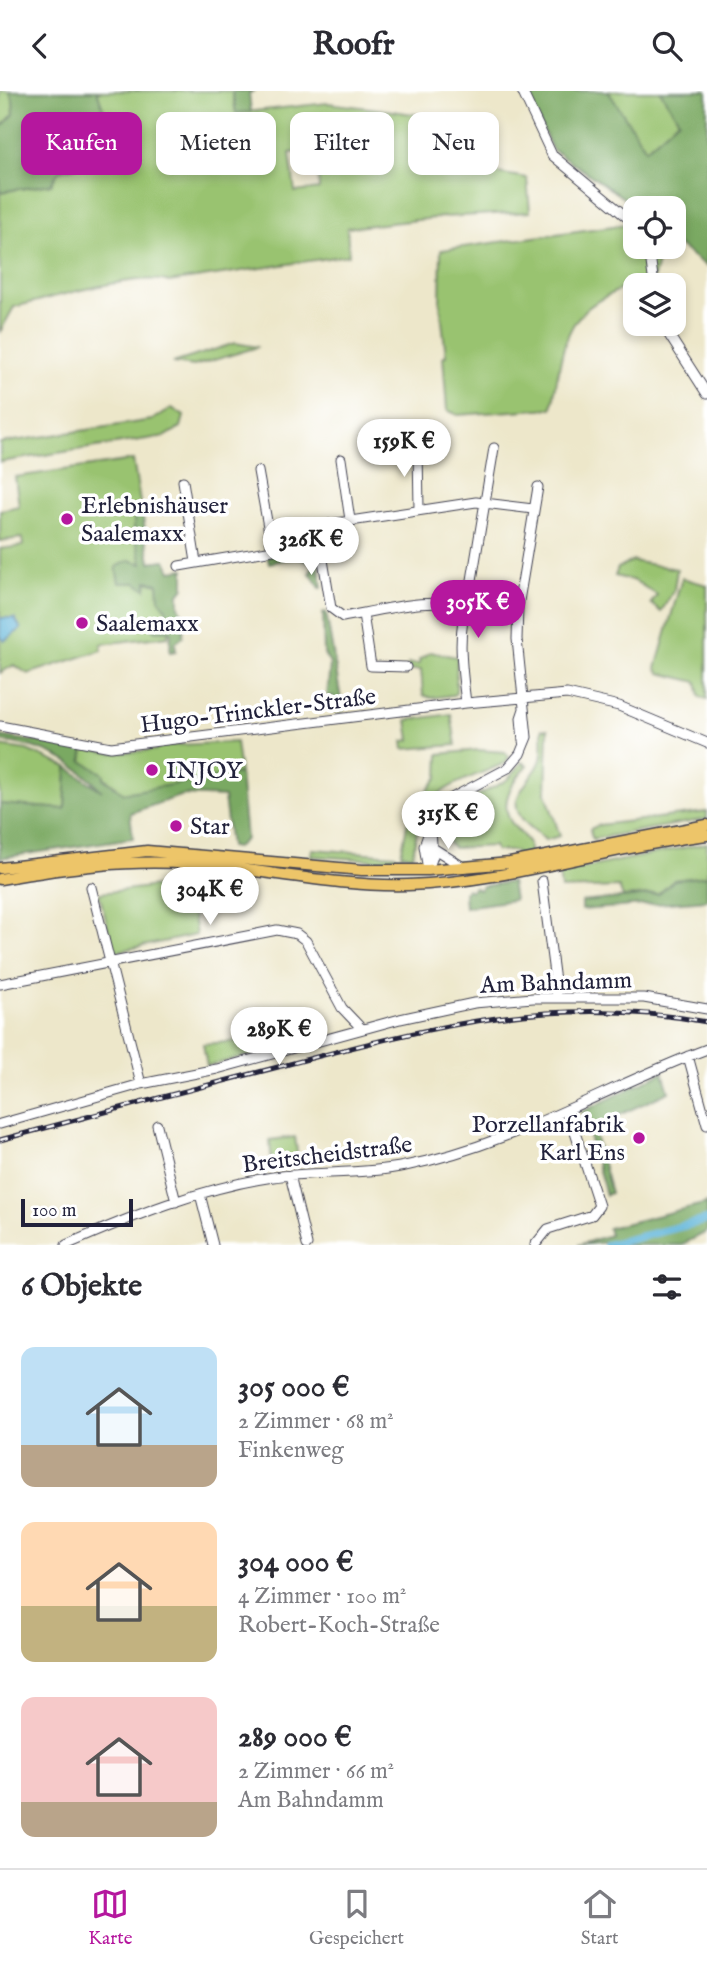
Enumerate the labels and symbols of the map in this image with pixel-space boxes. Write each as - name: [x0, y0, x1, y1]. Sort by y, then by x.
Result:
- pin: 159K €: [347, 419, 461, 479]
- place label: Erlebnishäuser Saalemaxx: [81, 491, 228, 550]
- marker: Erlebnishäuser Saalemaxx: [59, 511, 75, 527]
- pin: 326K €: [254, 517, 368, 577]
- pin: 305K €: [421, 581, 535, 640]
- place label: Saalemaxx: [96, 609, 199, 640]
- marker: Saalemaxx: [74, 615, 90, 631]
- street label: Hugo-Trinckler-Straße: [139, 682, 378, 741]
- place label: INJOY: [166, 756, 244, 787]
- marker: INJOY: [144, 762, 160, 778]
- pin: 315K €: [391, 791, 505, 851]
- place label: Star: [190, 812, 230, 843]
- marker: Star: [168, 818, 184, 834]
- pin: 304K €: [153, 867, 267, 927]
- street label: Am Bahndamm: [479, 965, 633, 1002]
- pin: 289K €: [222, 1007, 336, 1067]
- place label: Porzellanfabrik Karl Ens: [472, 1110, 625, 1169]
- street label: Breitscheidstraße: [240, 1130, 414, 1181]
- marker: Porzellanfabrik Karl Ens: [631, 1130, 647, 1146]
- scale bar: [21, 1196, 133, 1228]

